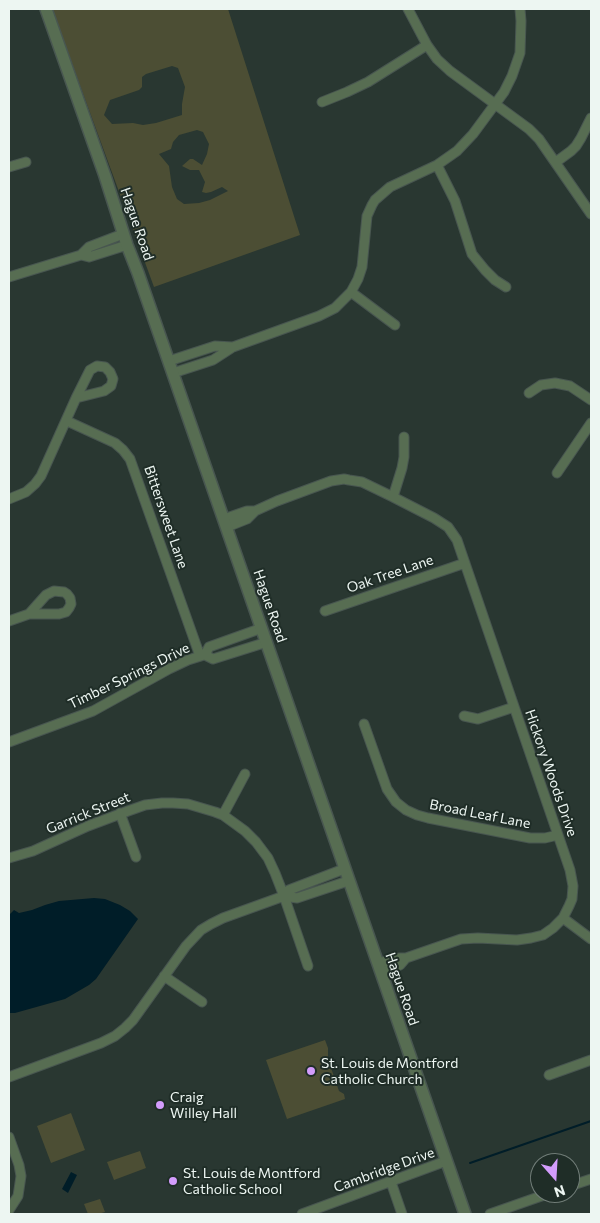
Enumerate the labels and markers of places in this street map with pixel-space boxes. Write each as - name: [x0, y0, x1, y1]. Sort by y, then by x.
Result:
- place label: St. Louis de Montford Catholic Church: [321, 1055, 458, 1088]
- marker: St. Louis de Montford Catholic Church: [305, 1065, 317, 1077]
- place label: Craig Willey Hall: [170, 1089, 237, 1122]
- marker: Craig Willey Hall: [154, 1099, 166, 1111]
- place label: St. Louis de Montford Catholic School: [183, 1165, 320, 1198]
- marker: St. Louis de Montford Catholic School: [167, 1175, 179, 1187]

